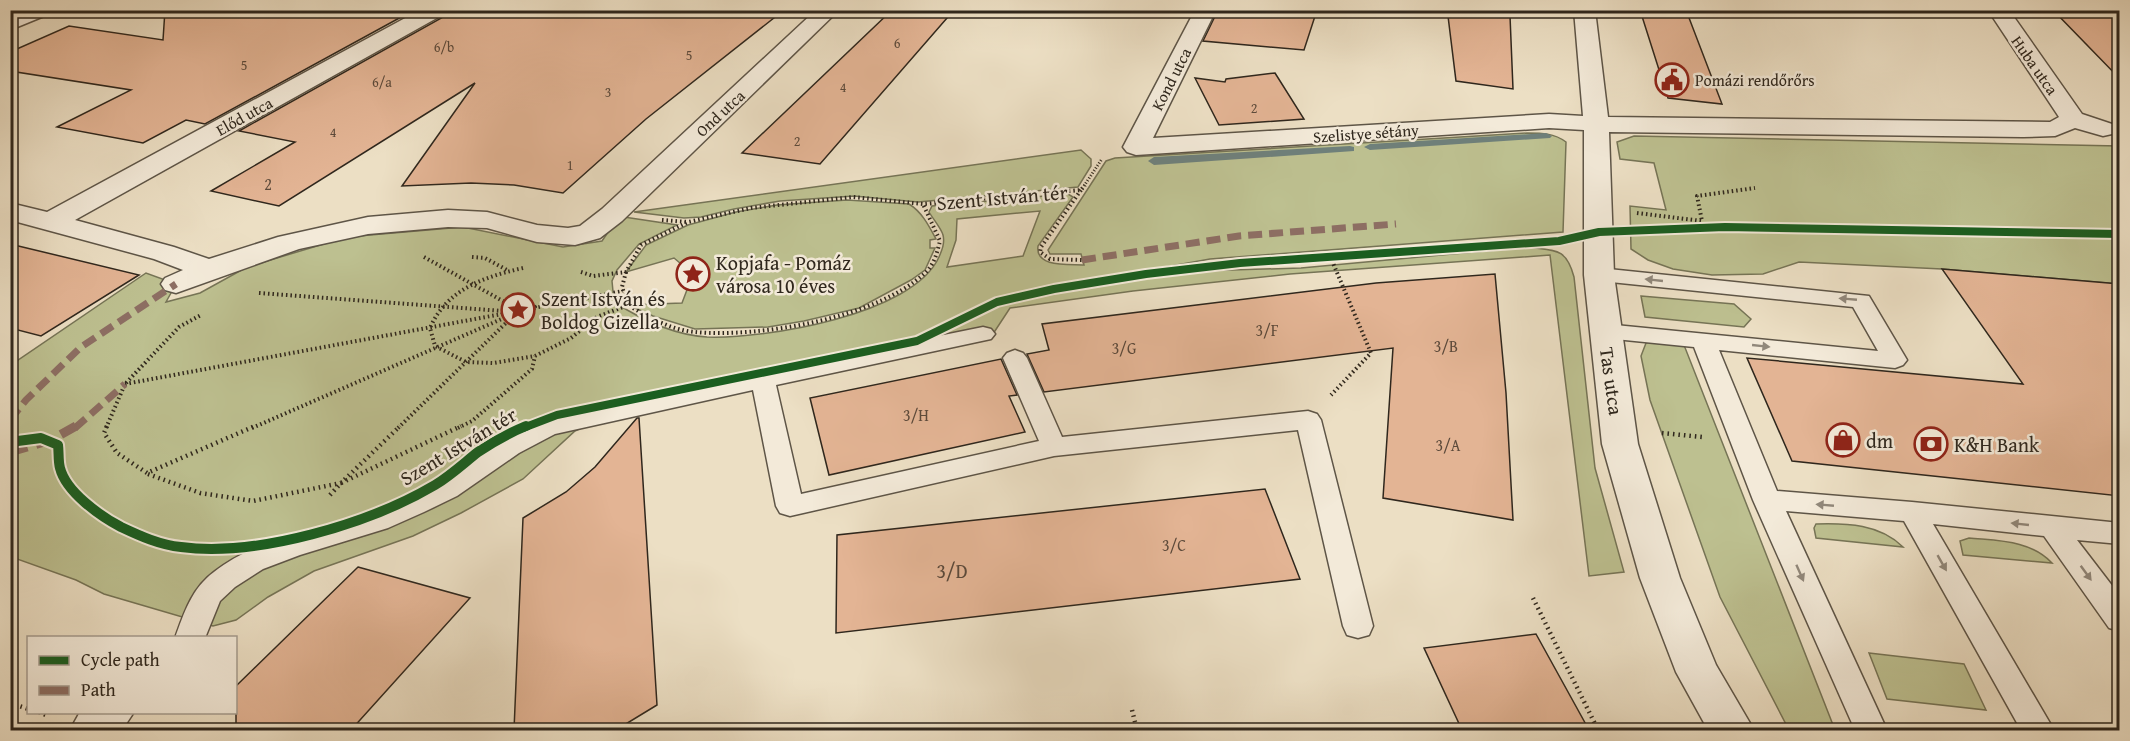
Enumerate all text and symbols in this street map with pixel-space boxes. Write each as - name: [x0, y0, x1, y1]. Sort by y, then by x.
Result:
- street label: Huba utca: [2006, 30, 2064, 100]
- house number: 6: [894, 33, 901, 53]
- house number: 6/b: [434, 37, 454, 57]
- street label: Kond utca: [1145, 43, 1197, 115]
- house number: 5: [686, 45, 692, 65]
- house number: 5: [241, 55, 247, 75]
- public building icon: Pomázi rendőrőrs: [1654, 62, 1690, 98]
- place label: Pomázi rendőrőrs: [1695, 68, 1815, 92]
- house number: 6/a: [372, 72, 392, 92]
- house number: 4: [840, 77, 847, 97]
- house number: 3: [605, 82, 611, 102]
- street label: Ond utca: [690, 84, 750, 142]
- street label: Előd utca: [211, 90, 277, 141]
- house number: 2: [1251, 98, 1257, 118]
- street label: Szelistye sétány: [1312, 117, 1420, 149]
- house number: 4: [330, 122, 337, 142]
- house number: 2: [794, 131, 800, 151]
- house number: 1: [567, 155, 573, 175]
- house number: 2: [264, 172, 272, 196]
- street label: Szent István tér: [935, 177, 1069, 217]
- place label: Kopjafa - Pomáz városa 10 éves: [716, 248, 851, 300]
- place icon: Kopjafa - Pomáz városa 10 éves: [675, 256, 711, 292]
- one-way arrow: [1644, 275, 1663, 285]
- place label: Szent István és Boldog Gizella: [541, 284, 665, 336]
- place icon: Szent István és Boldog Gizella: [500, 292, 536, 328]
- one-way arrow: [1838, 294, 1857, 304]
- house number: 3/F: [1255, 318, 1279, 342]
- house number: 3/B: [1434, 334, 1458, 358]
- house number: 3/G: [1112, 336, 1137, 360]
- one-way arrow: [1752, 341, 1771, 351]
- street label: Tas utca: [1593, 345, 1631, 417]
- street label: Szent István tér: [394, 400, 522, 492]
- house number: 3/H: [903, 403, 929, 427]
- shop icon: dm: [1825, 422, 1861, 458]
- place label: dm: [1866, 426, 1894, 455]
- bank icon: K&H Bank: [1913, 426, 1949, 462]
- place label: K&H Bank: [1954, 430, 2040, 459]
- house number: 3/A: [1436, 433, 1461, 457]
- one-way arrow: [1816, 500, 1835, 510]
- one-way arrow: [2010, 519, 2029, 529]
- house number: 3/C: [1162, 533, 1186, 557]
- one-way arrow: [1936, 555, 1947, 571]
- house number: 3/D: [936, 556, 968, 585]
- one-way arrow: [1795, 564, 1804, 581]
- one-way arrow: [2080, 565, 2092, 581]
- legend: [27, 636, 237, 714]
- text: Cycle path: [81, 646, 160, 673]
- text: Path: [81, 676, 116, 703]

